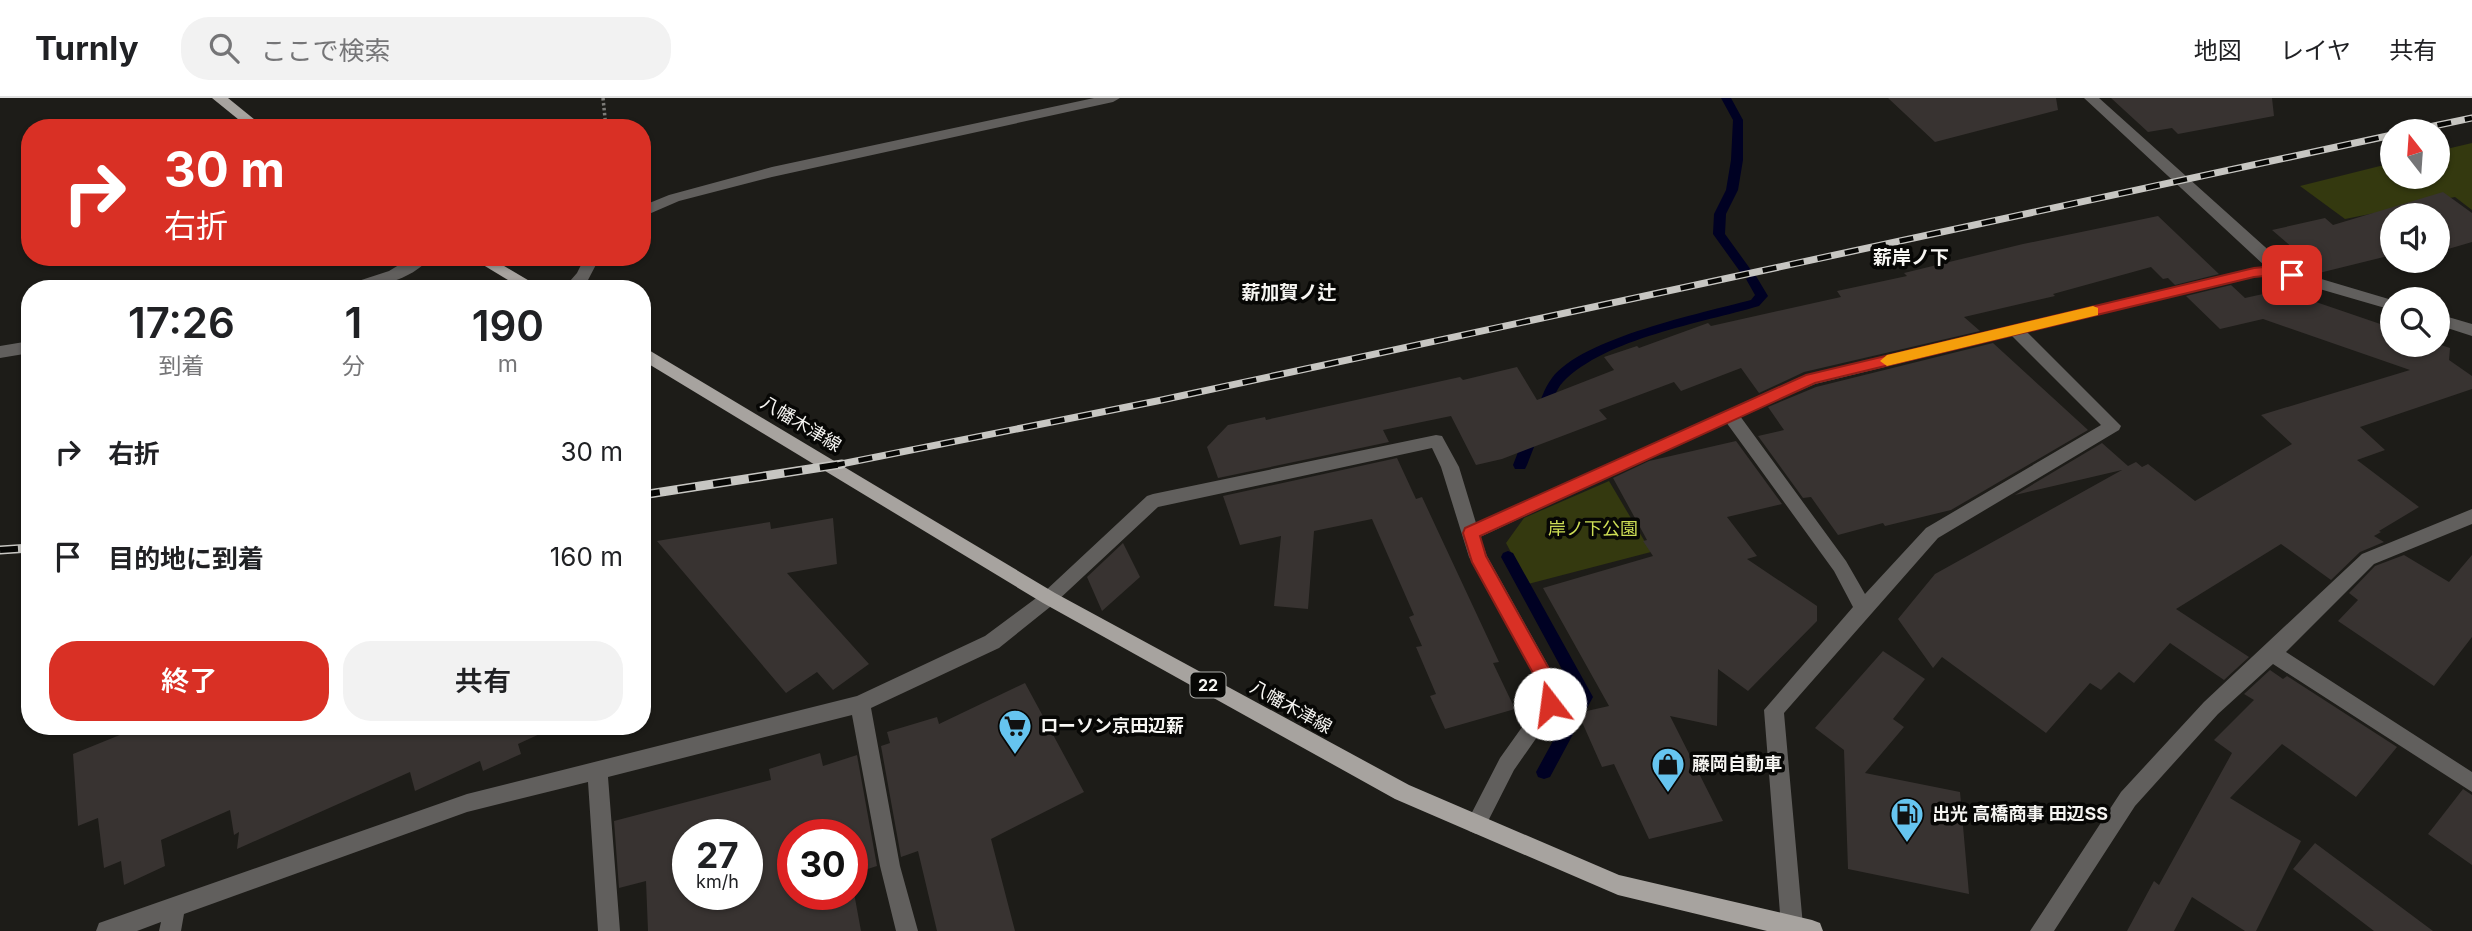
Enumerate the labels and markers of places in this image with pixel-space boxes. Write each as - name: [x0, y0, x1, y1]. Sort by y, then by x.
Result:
- pin: [2262, 245, 2322, 305]
- supermarket icon: ローソン京田辺薪: [996, 707, 1034, 756]
- place label: ローソン京田辺薪: [1040, 715, 1184, 736]
- shop icon: 藤岡自動車: [1649, 745, 1687, 794]
- place label: 藤岡自動車: [1692, 753, 1782, 774]
- fuel station icon: 出光 高橋商事 田辺SS: [1888, 795, 1926, 844]
- place label: 出光 高橋商事 田辺SS: [1932, 803, 2108, 824]

